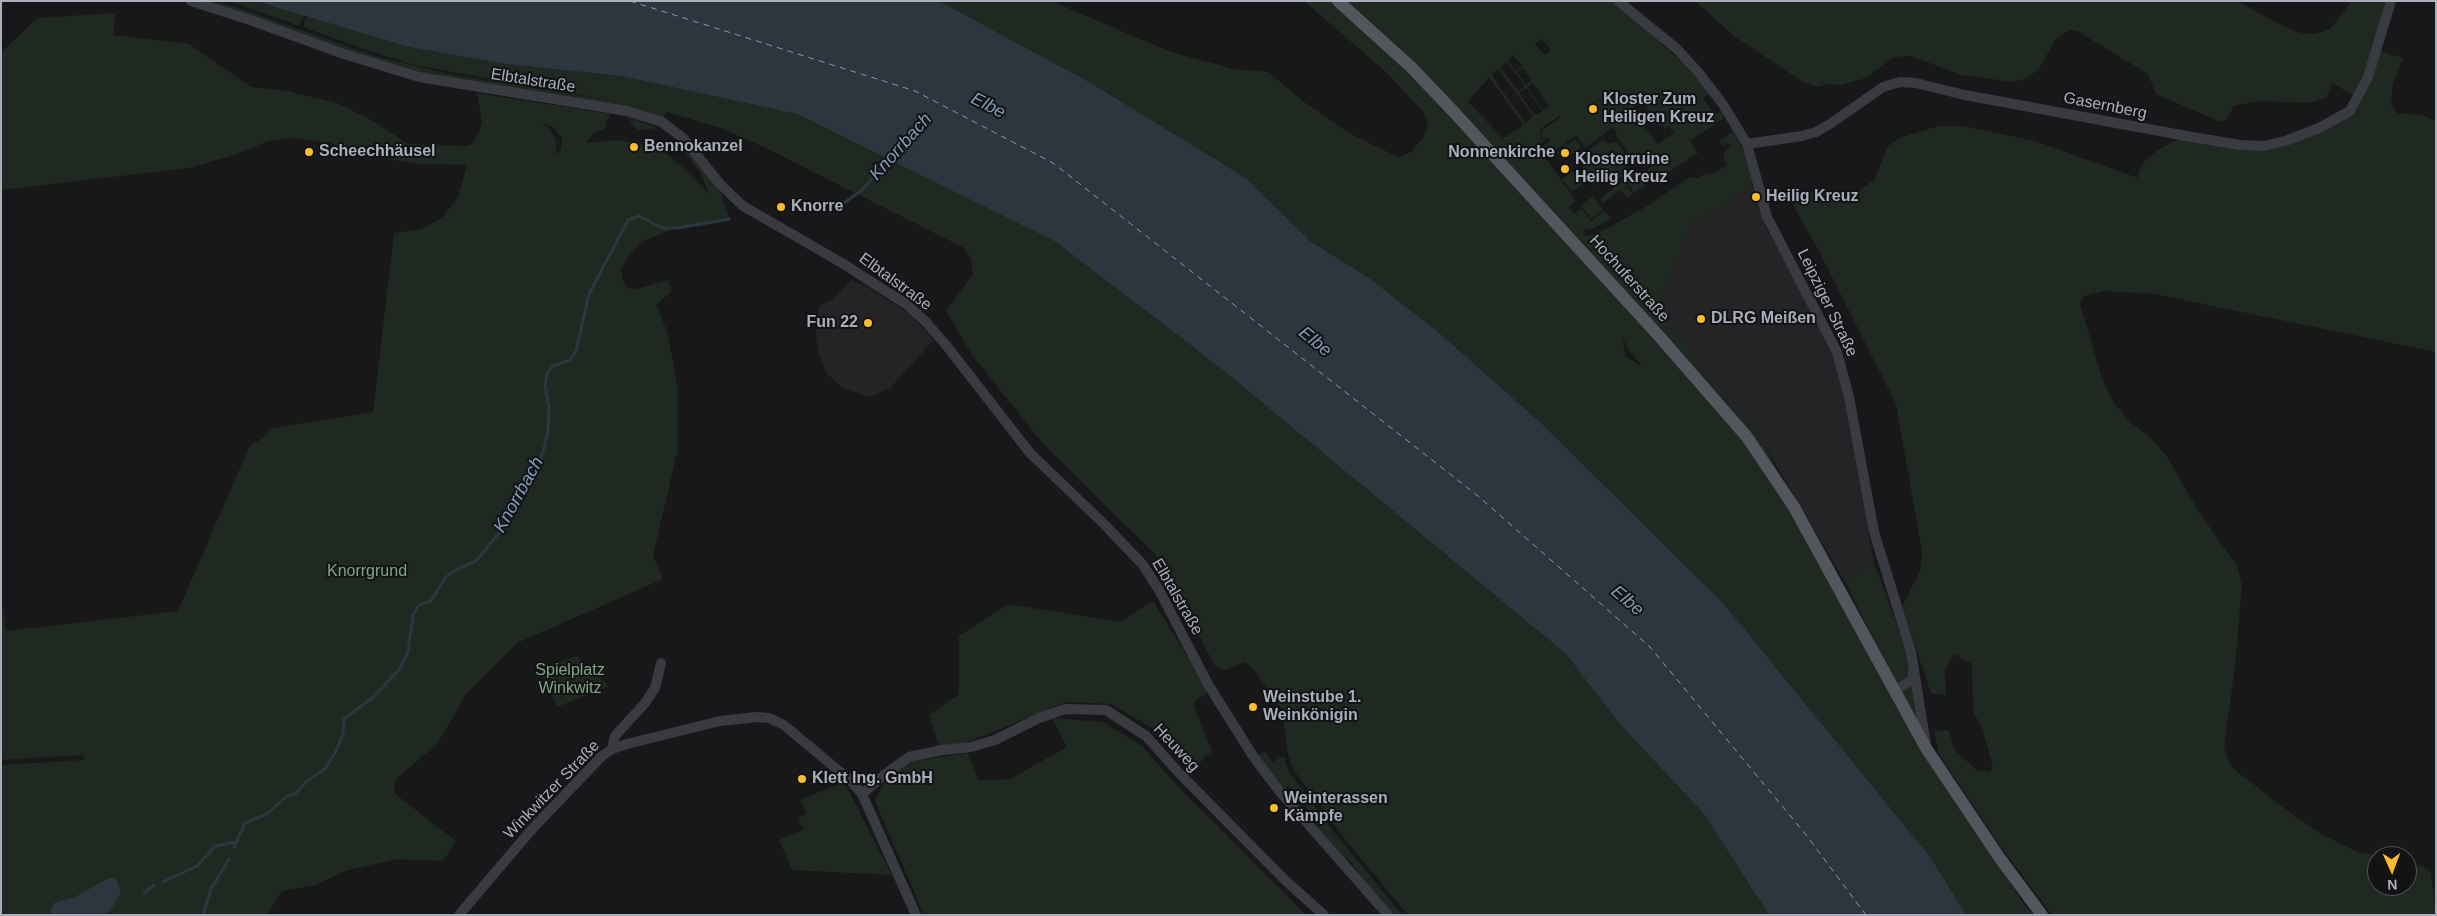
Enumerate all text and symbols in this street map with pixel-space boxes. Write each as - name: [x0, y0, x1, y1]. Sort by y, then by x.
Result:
- street label: Elbtalstraße: [489, 65, 577, 97]
- water label: Elbe: [967, 88, 1009, 124]
- street label: Gasernberg: [2062, 89, 2148, 123]
- place label: Kloster Zum Heiligen Kreuz: [1603, 90, 1714, 128]
- marker: Kloster Zum Heiligen Kreuz: [1587, 103, 1599, 115]
- water label: Knorrbach: [865, 109, 937, 185]
- place label: Bennokanzel: [644, 137, 743, 157]
- marker: Bennokanzel: [628, 141, 640, 153]
- place label: Scheechhäusel: [319, 142, 436, 162]
- place label: Nonnenkirche: [1448, 143, 1555, 163]
- marker: Scheechhäusel: [303, 146, 315, 158]
- marker: Nonnenkirche: [1559, 147, 1571, 159]
- place label: Klosterruine Heilig Kreuz: [1575, 150, 1669, 188]
- marker: Klosterruine Heilig Kreuz: [1559, 163, 1571, 175]
- place label: Heilig Kreuz: [1766, 187, 1858, 207]
- marker: Heilig Kreuz: [1750, 191, 1762, 203]
- place label: Knorre: [791, 197, 843, 217]
- marker: Knorre: [775, 201, 787, 213]
- street label: Hochuferstraße: [1585, 232, 1673, 326]
- street label: Leipziger Straße: [1793, 246, 1861, 360]
- street label: Elbtalstraße: [855, 249, 935, 315]
- place label: DLRG Meißen: [1711, 309, 1816, 329]
- place label: Fun 22: [806, 313, 858, 333]
- marker: DLRG Meißen: [1695, 313, 1707, 325]
- marker: Fun 22: [862, 317, 874, 329]
- water label: Elbe: [1294, 322, 1336, 362]
- water label: Knorrbach: [489, 453, 549, 537]
- street label: Elbtalstraße: [1147, 555, 1207, 639]
- park label: Knorrgrund: [327, 562, 407, 582]
- water label: Elbe: [1606, 581, 1648, 621]
- park label: Spielplatz Winkwitz: [535, 661, 605, 699]
- place label: Weinstube 1. Weinkönigin: [1263, 688, 1361, 726]
- marker: Weinstube 1. Weinkönigin: [1247, 701, 1259, 713]
- street label: Heuweg: [1149, 720, 1203, 776]
- street label: Winkwitzer Straße: [500, 737, 604, 843]
- place label: Klett Ing. GmbH: [812, 769, 933, 789]
- marker: Klett Ing. GmbH: [796, 773, 808, 785]
- place label: Weinterassen Kämpfe: [1284, 789, 1388, 827]
- marker: Weinterassen Kämpfe: [1268, 802, 1280, 814]
- north arrow: [2367, 846, 2417, 896]
- text: N: [2387, 877, 2398, 893]

